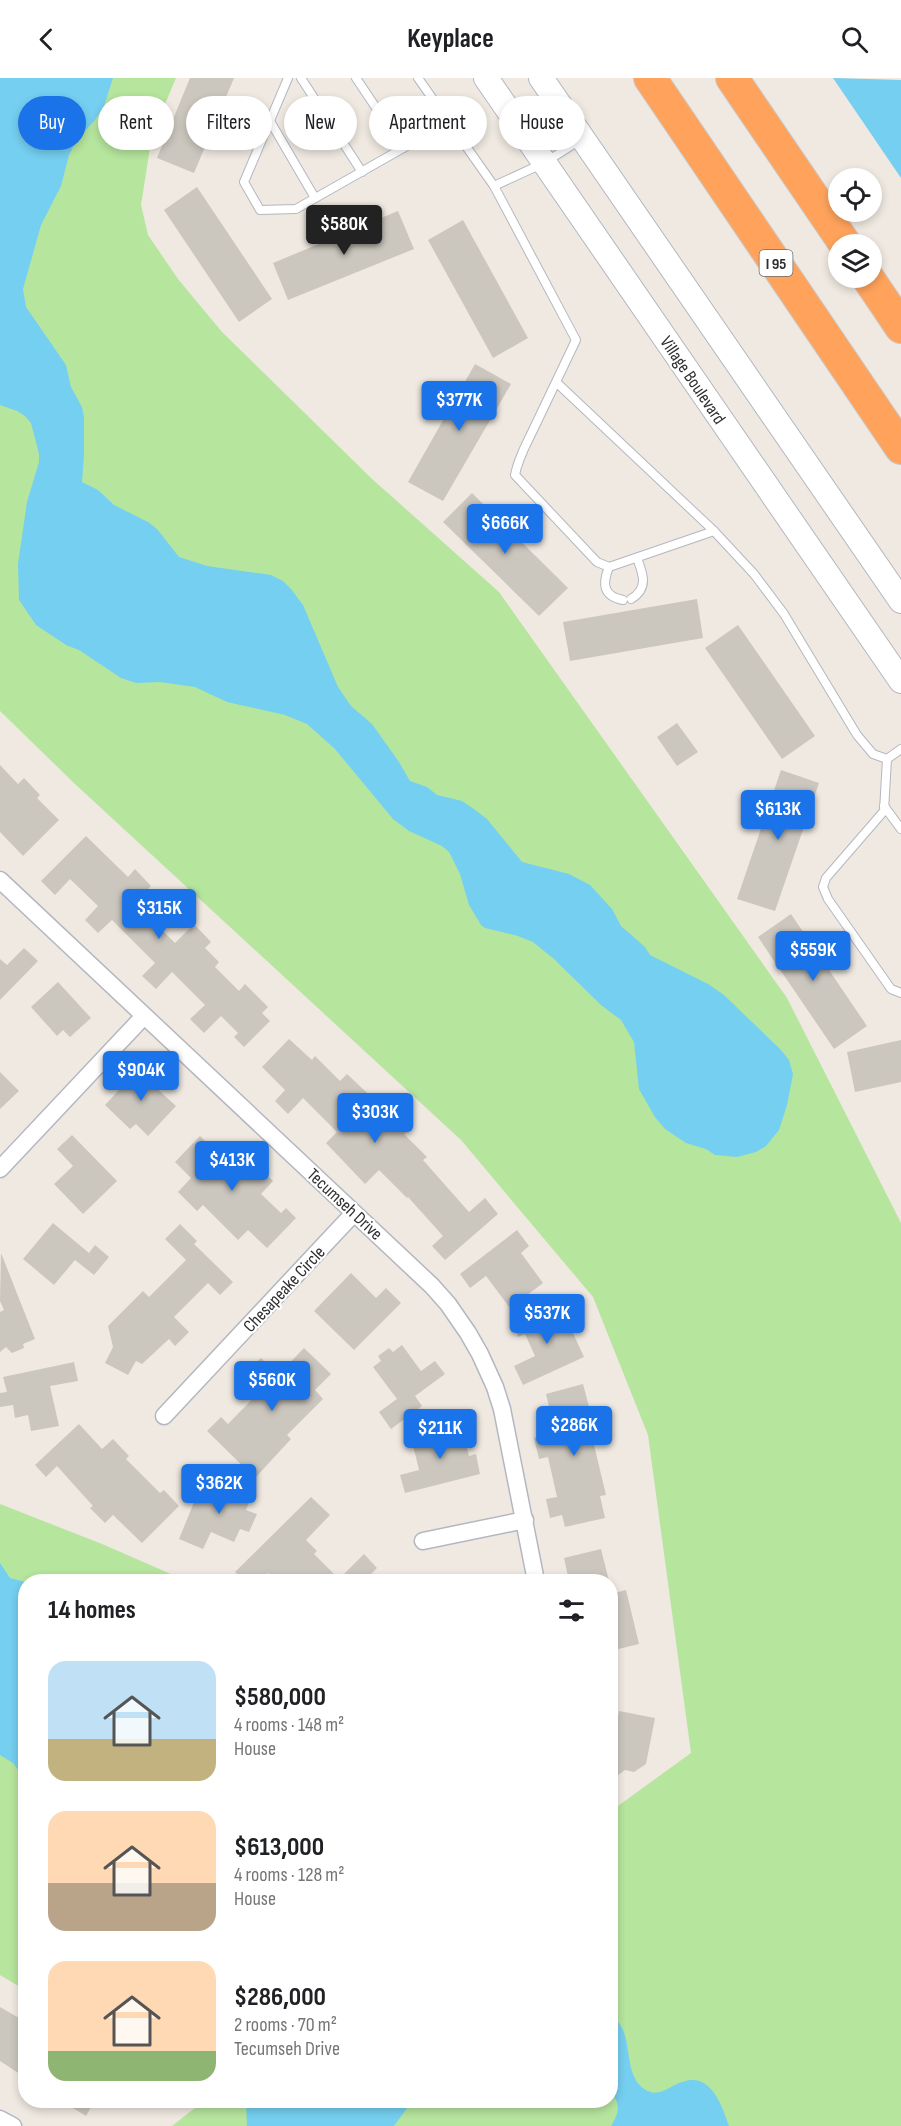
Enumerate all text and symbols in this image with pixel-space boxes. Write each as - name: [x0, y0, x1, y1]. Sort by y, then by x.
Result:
- icon: back: [30, 23, 63, 56]
- text: Keyplace: [407, 23, 494, 55]
- icon: search: [838, 23, 871, 56]
- chip: Buy: [18, 96, 86, 150]
- chip: Rent: [98, 96, 174, 150]
- chip: Filters: [186, 96, 272, 150]
- chip: New: [284, 96, 357, 150]
- chip: Apartment: [369, 96, 487, 150]
- chip: House: [499, 96, 585, 150]
- map controls: [828, 168, 882, 288]
- button: locate: [828, 168, 882, 222]
- pin: $580K: [302, 205, 386, 256]
- text: $580K: [320, 212, 368, 236]
- button: layers: [828, 234, 882, 288]
- road number: I 95: [760, 250, 792, 276]
- street label: Village Boulevard: [655, 332, 730, 428]
- pin: $377K: [417, 381, 501, 432]
- text: $377K: [436, 388, 482, 412]
- pin: $666K: [463, 504, 547, 555]
- text: $666K: [481, 511, 529, 535]
- pin: $613K: [736, 790, 820, 841]
- text: $613K: [755, 797, 801, 821]
- pin: $315K: [117, 889, 201, 940]
- text: $315K: [136, 896, 182, 920]
- pin: $559K: [771, 931, 855, 982]
- text: $559K: [789, 938, 837, 962]
- pin: $904K: [99, 1051, 183, 1102]
- text: $904K: [117, 1058, 165, 1082]
- pin: $303K: [333, 1093, 417, 1144]
- text: $303K: [351, 1100, 399, 1124]
- pin: $413K: [190, 1141, 274, 1192]
- text: $413K: [209, 1148, 255, 1172]
- street label: Tecumseh Drive: [303, 1164, 387, 1245]
- street label: Chesapeake Circle: [239, 1242, 330, 1337]
- pin: $537K: [505, 1294, 589, 1345]
- text: $537K: [524, 1301, 570, 1325]
- pin: $560K: [230, 1361, 314, 1412]
- text: $560K: [248, 1368, 296, 1392]
- pin: $286K: [532, 1406, 616, 1457]
- pin: $211K: [398, 1409, 482, 1460]
- text: $286K: [550, 1413, 598, 1437]
- text: $211K: [418, 1416, 462, 1440]
- pin: $362K: [177, 1464, 261, 1515]
- text: $362K: [195, 1471, 243, 1495]
- icon: filters: [555, 1594, 588, 1627]
- text: 14 homes: [48, 1595, 136, 1626]
- text: $580,000: [234, 1682, 326, 1713]
- icon: home: [96, 1685, 168, 1757]
- text: 4 rooms · 148 m²: [234, 1713, 344, 1737]
- text: House: [234, 1737, 276, 1761]
- text: $613,000: [234, 1832, 324, 1863]
- icon: home: [96, 1835, 168, 1907]
- text: 4 rooms · 128 m²: [234, 1863, 344, 1887]
- text: House: [234, 1887, 276, 1911]
- text: $286,000: [234, 1982, 326, 2013]
- icon: home: [96, 1985, 168, 2057]
- text: 2 rooms · 70 m²: [234, 2013, 337, 2037]
- text: Tecumseh Drive: [234, 2037, 340, 2061]

